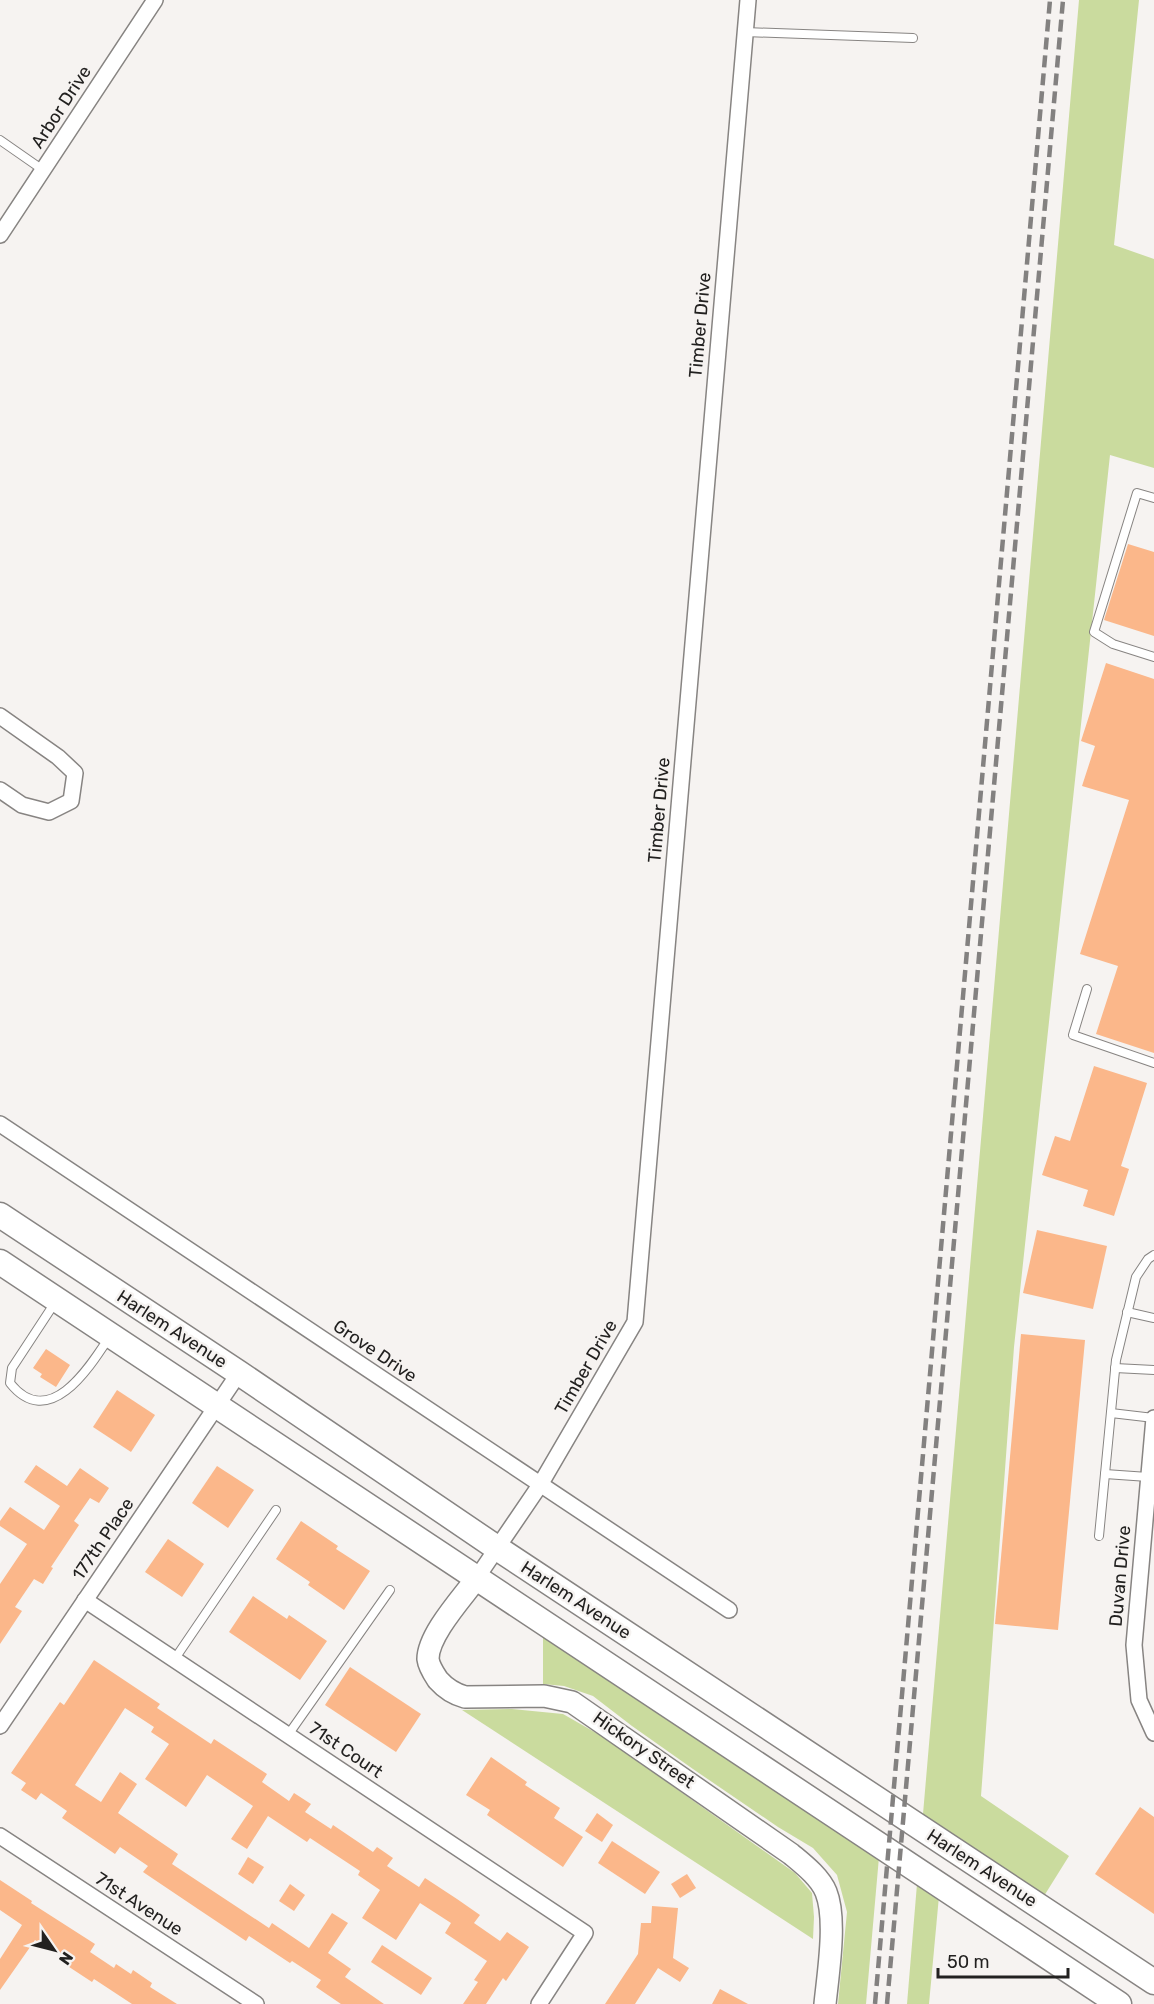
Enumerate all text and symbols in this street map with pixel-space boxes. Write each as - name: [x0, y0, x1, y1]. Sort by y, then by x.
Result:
- street label: Arbor Drive: [26, 62, 96, 152]
- street label: Timber Drive: [684, 271, 716, 379]
- street label: Timber Drive: [643, 756, 675, 864]
- street label: Harlem Avenue: [113, 1285, 231, 1373]
- street label: Grove Drive: [329, 1315, 421, 1387]
- street label: Timber Drive: [550, 1316, 622, 1418]
- street label: 177th Place: [67, 1494, 139, 1584]
- street label: Duvan Drive: [1105, 1525, 1135, 1627]
- street label: Harlem Avenue: [517, 1556, 635, 1644]
- street label: Hickory Street: [589, 1707, 699, 1793]
- street label: 71st Court: [305, 1717, 387, 1783]
- street label: Harlem Avenue: [923, 1824, 1041, 1912]
- street label: 71st Avenue: [91, 1868, 187, 1940]
- north arrow: [24, 1920, 84, 1980]
- scale bar: [938, 1941, 1068, 1979]
- text: N: [55, 1948, 77, 1968]
- text: 50 m: [947, 1951, 990, 1973]

